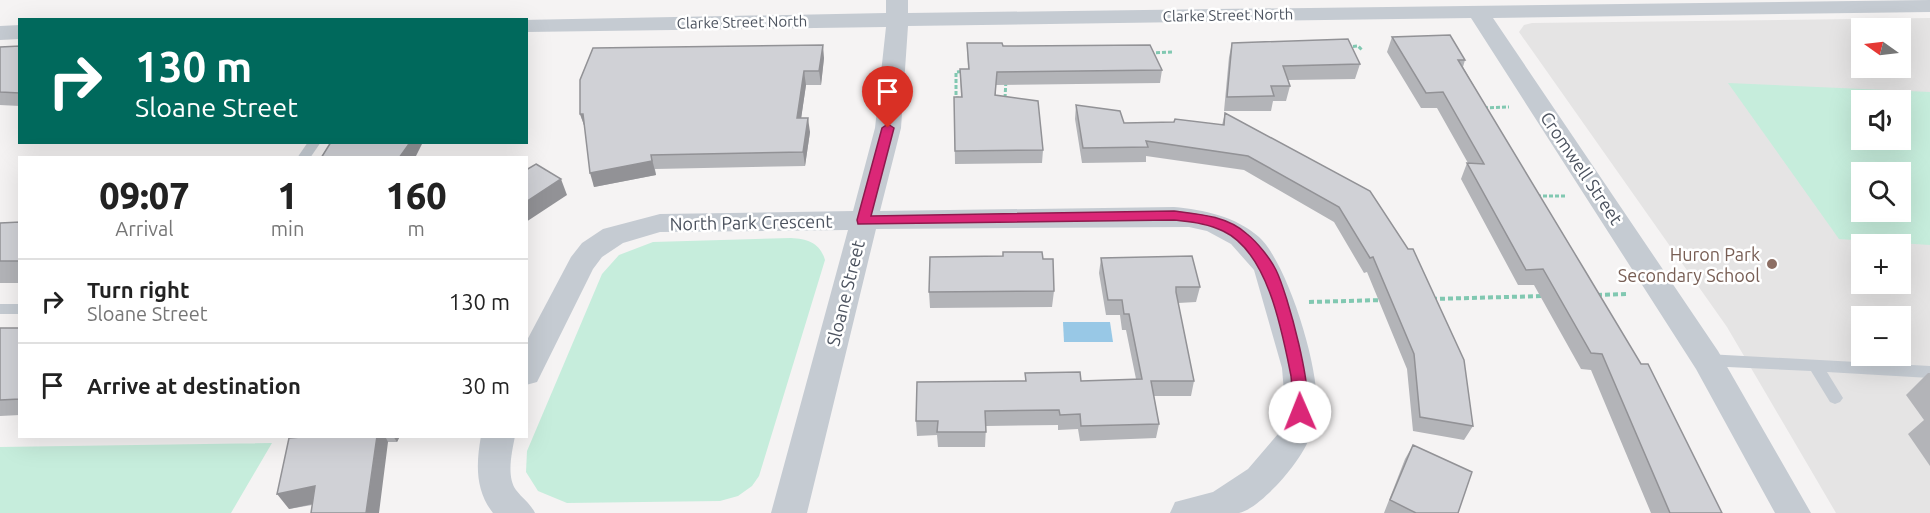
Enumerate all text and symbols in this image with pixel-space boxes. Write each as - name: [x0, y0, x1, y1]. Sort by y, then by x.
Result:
- street label: Clarke Street North: [1163, 5, 1293, 25]
- street label: Clarke Street North: [677, 12, 807, 32]
- north arrow: [1851, 18, 1911, 78]
- map controls: [1851, 18, 1911, 366]
- icon: right: [36, 42, 114, 120]
- text: 130 m: [135, 43, 252, 90]
- pin: [862, 66, 913, 128]
- icon: arrive: [871, 75, 904, 108]
- button: sound: [1851, 90, 1911, 150]
- text: Sloane Street: [135, 92, 298, 122]
- street label: Cromwell Street: [1537, 108, 1627, 228]
- button: search: [1851, 162, 1911, 222]
- text: 09:07: [99, 175, 189, 216]
- text: 1: [277, 175, 298, 216]
- text: 160: [386, 175, 447, 216]
- street label: North Park Crescent: [669, 211, 833, 233]
- text: Arrival: [115, 217, 174, 240]
- text: min: [271, 217, 304, 240]
- text: m: [408, 217, 425, 240]
- button: +: [1851, 234, 1911, 294]
- street label: Sloane Street: [822, 238, 868, 348]
- place label: Huron Park Secondary School: [1618, 244, 1760, 285]
- marker: Huron Park Secondary School: [1765, 257, 1779, 271]
- text: Turn right: [87, 277, 189, 302]
- icon: right: [36, 285, 69, 318]
- text: 130 m: [449, 289, 510, 314]
- text: Sloane Street: [87, 302, 208, 325]
- button: −: [1851, 306, 1911, 366]
- icon: arrive: [36, 369, 69, 402]
- text: Arrive at destination: [87, 373, 301, 398]
- text: 30 m: [461, 373, 510, 398]
- position arrow: [1268, 380, 1332, 444]

